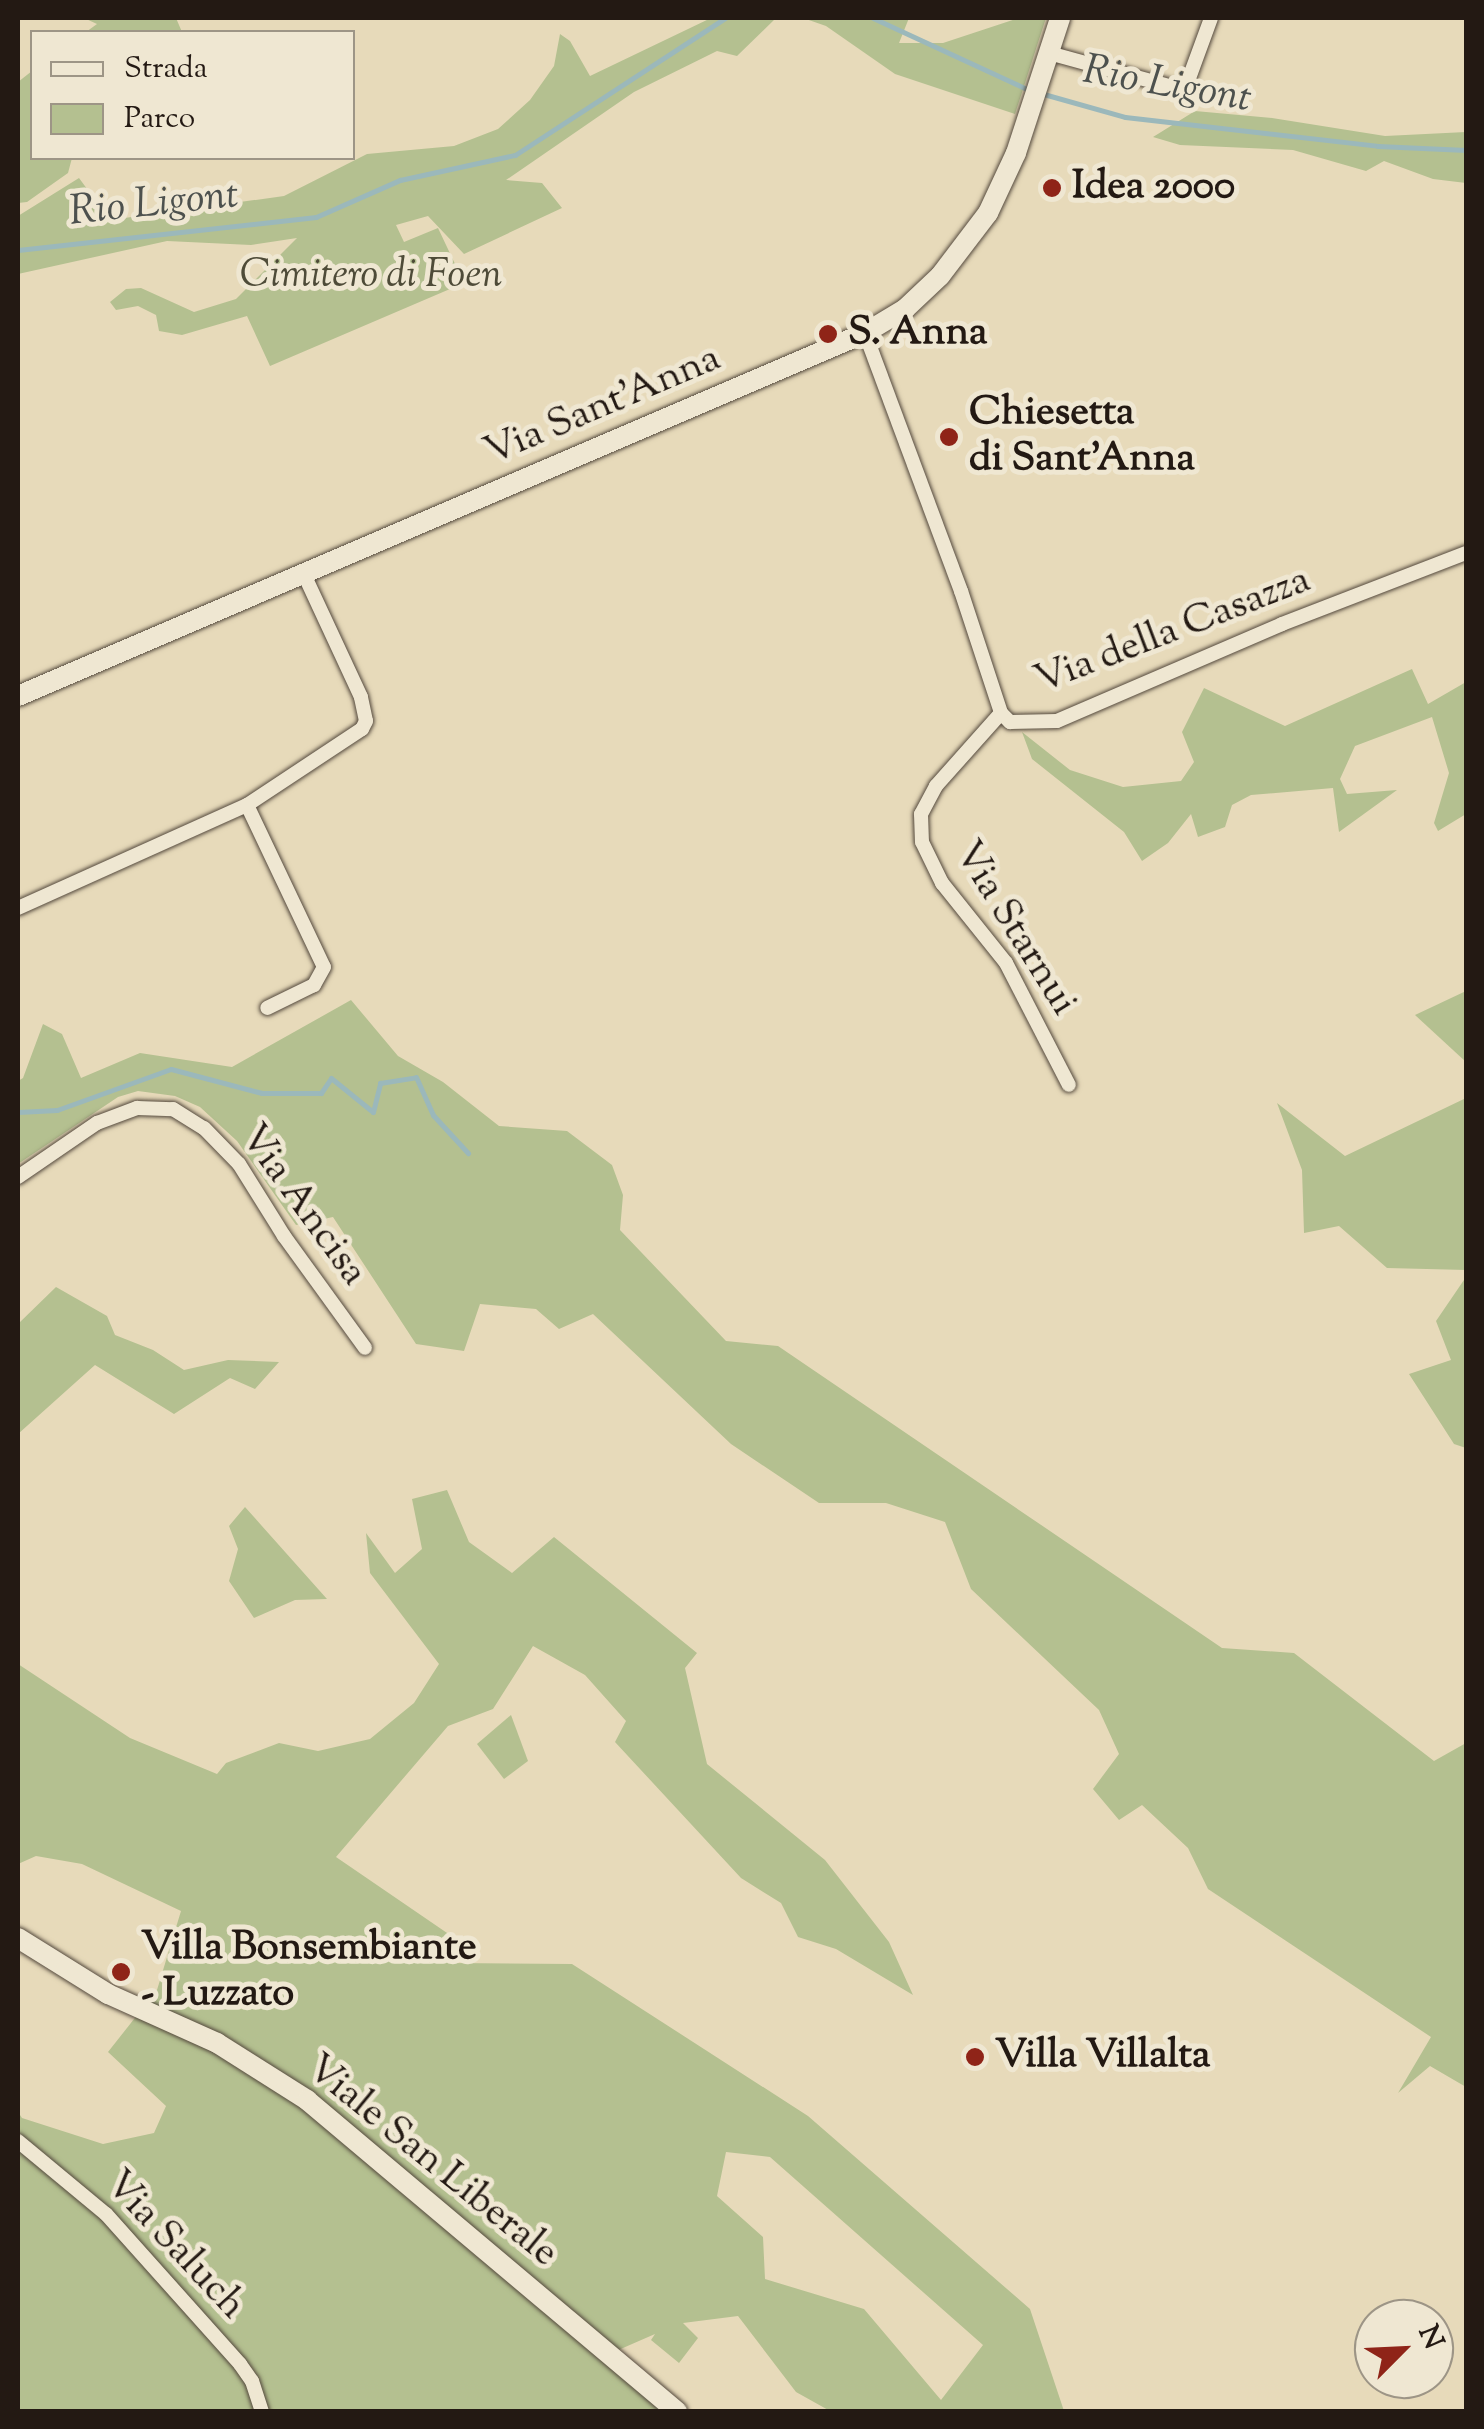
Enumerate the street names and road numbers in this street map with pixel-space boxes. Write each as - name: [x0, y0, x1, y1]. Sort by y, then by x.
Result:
- street label: Via Sant'Anna: [478, 336, 728, 478]
- street label: Via della Casazza: [1029, 557, 1317, 707]
- street label: Via Starnui: [942, 833, 1086, 1025]
- street label: Via Ancisa: [227, 1116, 377, 1296]
- street label: Viale San Liberale: [295, 2046, 567, 2278]
- street label: Via Saluch: [93, 2162, 255, 2330]

